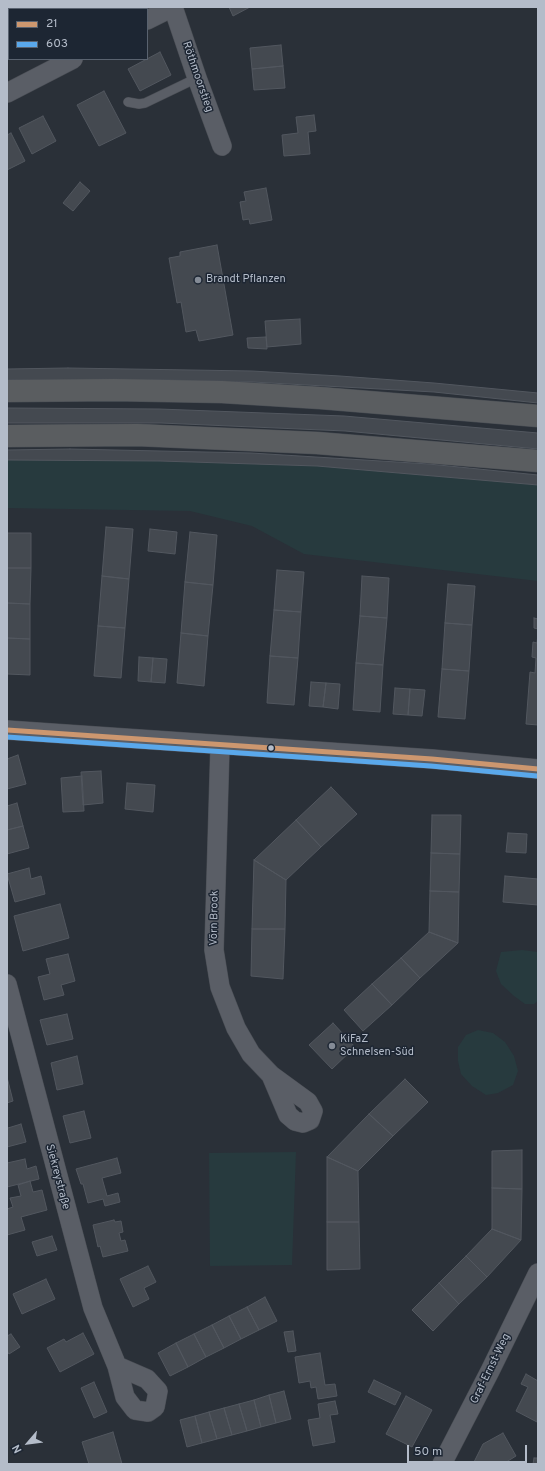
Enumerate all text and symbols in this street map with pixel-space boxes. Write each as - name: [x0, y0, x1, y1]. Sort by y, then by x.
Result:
- legend: [8, 8, 148, 60]
- text: 21: [46, 16, 58, 32]
- text: 603: [46, 36, 68, 52]
- street label: Röthmoorstieg: [179, 40, 215, 114]
- place label: Brandt Pflanzen: [206, 273, 286, 287]
- marker: Brandt Pflanzen: [193, 275, 203, 285]
- unlabelled marker: [266, 743, 276, 753]
- street label: Vörn Brook: [208, 890, 222, 946]
- place label: KiFaZ Schnelsen-Süd: [340, 1033, 414, 1059]
- marker: KiFaZ Schnelsen-Süd: [327, 1041, 337, 1051]
- street label: Siekreystraße: [42, 1143, 72, 1211]
- street label: Graf-Ernst-Weg: [468, 1332, 514, 1406]
- north arrow: [8, 1423, 48, 1463]
- scale bar: [409, 1437, 529, 1463]
- text: N: [9, 1442, 25, 1455]
- text: 50 m: [414, 1444, 442, 1460]

